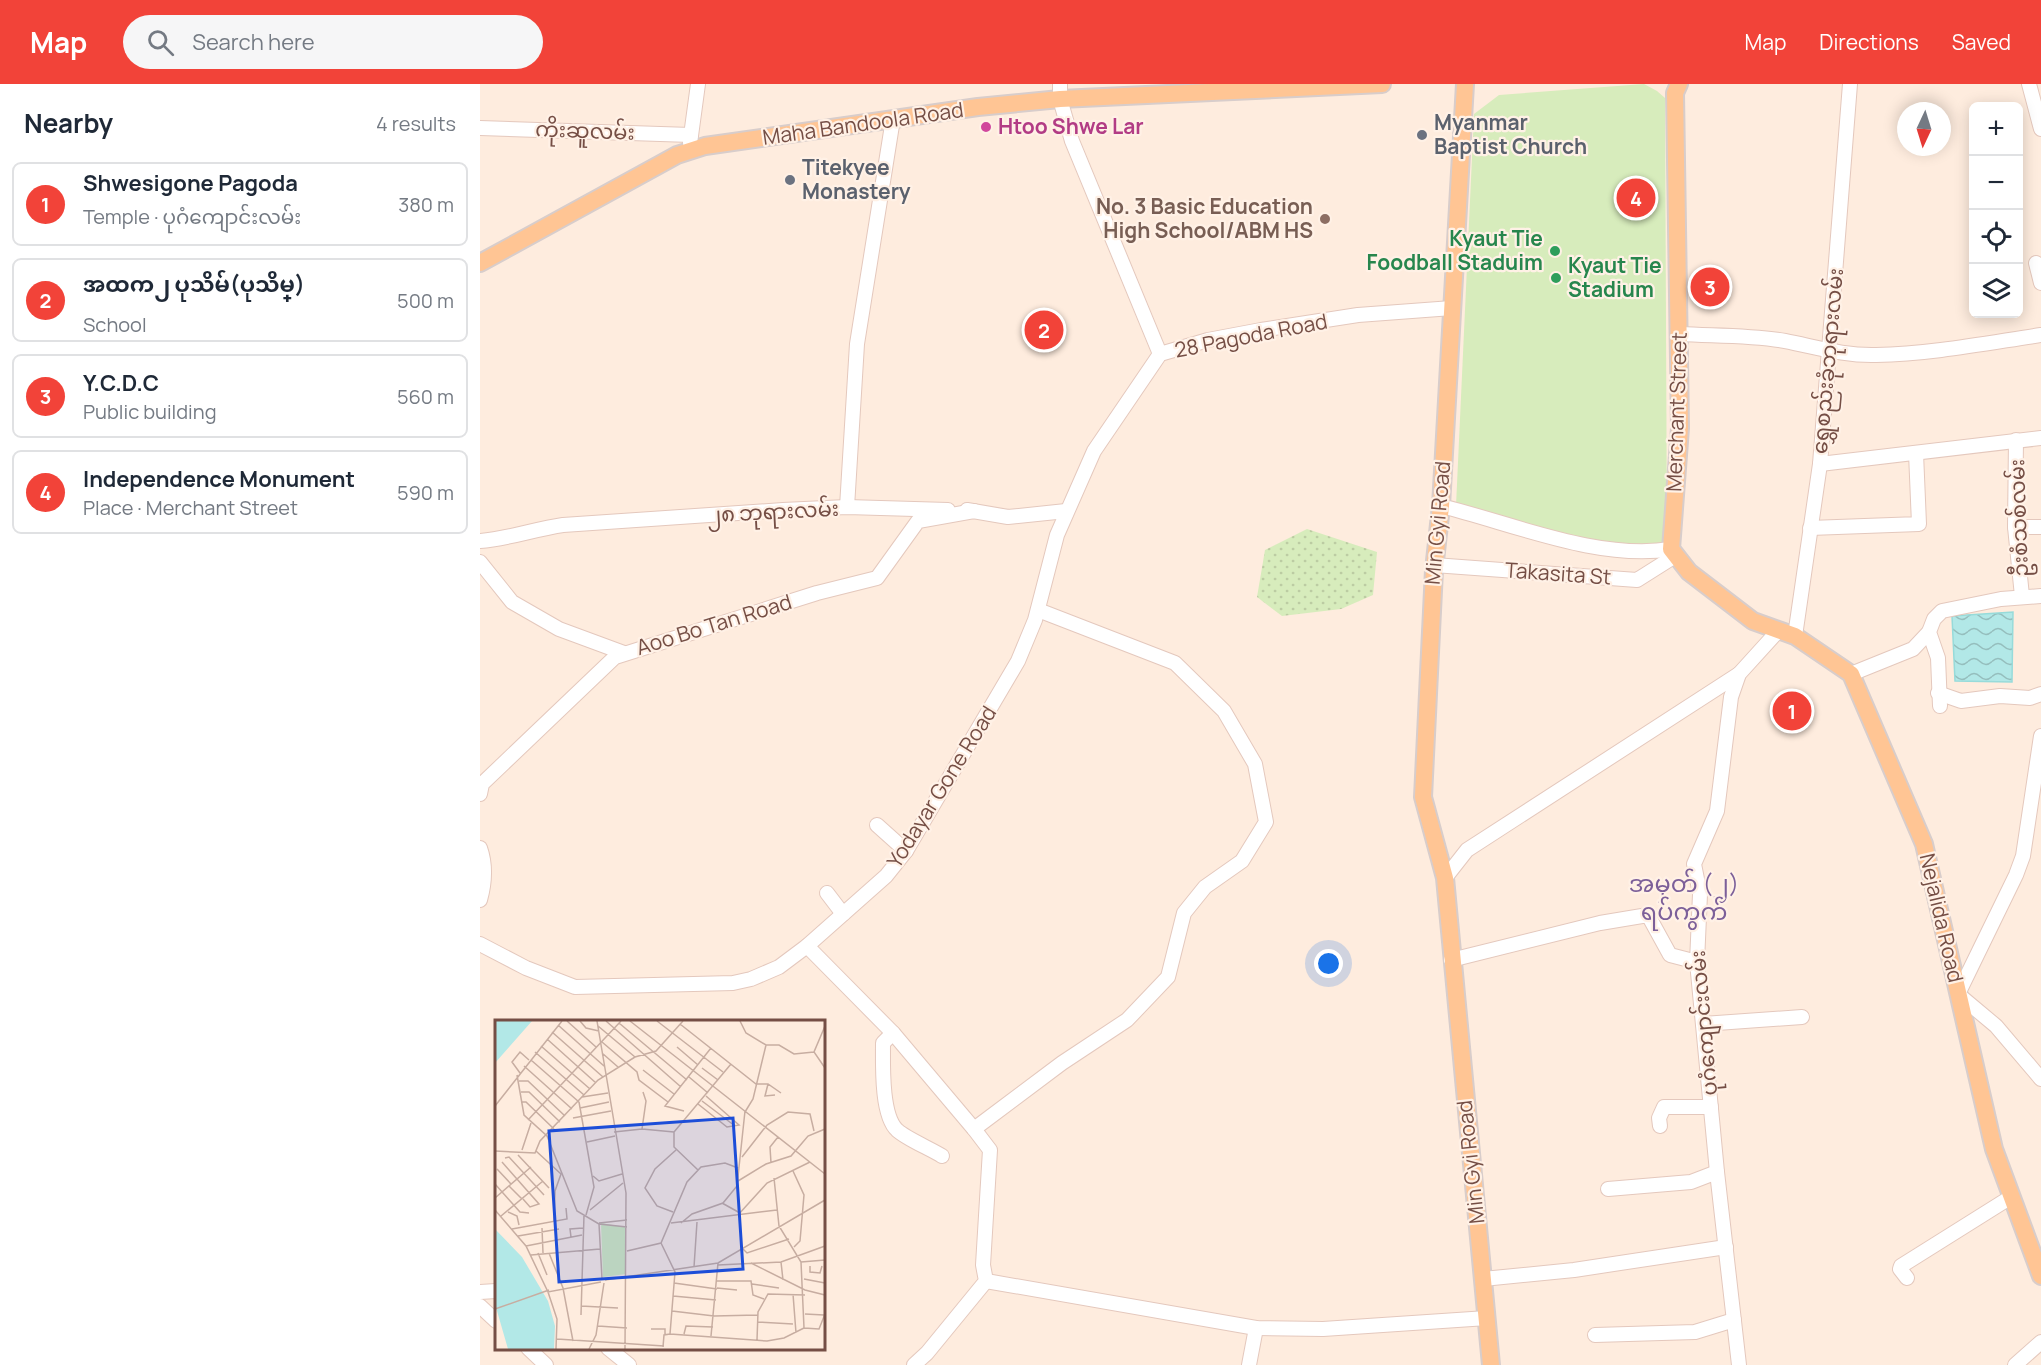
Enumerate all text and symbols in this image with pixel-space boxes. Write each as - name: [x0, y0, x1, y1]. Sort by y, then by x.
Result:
- search box: [123, 15, 543, 69]
- text: Map: [30, 23, 87, 61]
- icon: search: [144, 26, 177, 59]
- text: Search here: [192, 27, 315, 57]
- text: Map: [1745, 28, 1786, 56]
- text: Directions: [1819, 28, 1919, 56]
- text: Saved: [1952, 28, 2011, 56]
- street label: Maha Bandoola Road: [761, 95, 965, 151]
- north arrow: [1897, 102, 1951, 156]
- map controls: [1969, 102, 2023, 318]
- button: +: [1969, 102, 2023, 156]
- text: Nearby: [24, 105, 113, 141]
- place label: Myanmar Baptist Church: [1434, 108, 1587, 160]
- text: 4 results: [376, 110, 456, 137]
- place label: Htoo Shwe Lar: [998, 112, 1144, 140]
- street label: ကိုးဆူလမ်း: [535, 113, 635, 150]
- marker: Htoo Shwe Lar: [979, 120, 993, 134]
- marker: Myanmar Baptist Church: [1415, 128, 1429, 142]
- place label: Titekyee Monastery: [802, 153, 911, 205]
- button: −: [1969, 156, 2023, 210]
- text: Shwesigone Pagoda: [83, 168, 298, 198]
- marker: Titekyee Monastery: [783, 173, 797, 187]
- pin: 4: [1616, 176, 1656, 220]
- text: 1: [41, 191, 50, 218]
- text: 380 m: [398, 191, 454, 218]
- place label: No. 3 Basic Education High School/ABM HS: [1096, 192, 1313, 244]
- text: Temple · ပုဂံကျောင်းလမ်း: [83, 203, 301, 230]
- button: locate: [1969, 210, 2023, 264]
- marker: No. 3 Basic Education High School/ABM HS: [1318, 212, 1332, 226]
- place label: Kyaut Tie Foodball Staduim: [1367, 224, 1543, 276]
- marker: Kyaut Tie Foodball Staduim: [1548, 244, 1562, 258]
- place label: Kyaut Tie Stadium: [1568, 251, 1662, 303]
- pin: 3: [1690, 264, 1730, 310]
- button: layers: [1969, 264, 2023, 318]
- street label: ရွှေစည်းခုံဘုရားလမ်း: [1804, 267, 1853, 455]
- text: အထက၂ ပုသိမ်(ပုသိမ္): [83, 269, 305, 299]
- marker: Kyaut Tie Stadium: [1549, 271, 1563, 285]
- text: 2: [40, 287, 51, 314]
- text: 500 m: [397, 287, 454, 314]
- street label: 28 Pagoda Road: [1172, 306, 1330, 364]
- pin: 2: [1024, 308, 1064, 352]
- text: School: [83, 311, 147, 338]
- street label: Merchant Street: [1659, 332, 1693, 492]
- text: Y.C.D.C: [83, 368, 159, 398]
- text: 3: [40, 383, 51, 410]
- text: 560 m: [397, 383, 454, 410]
- text: Public building: [83, 398, 217, 425]
- street label: ဦးစံသစ်လမ်း: [2001, 458, 2038, 578]
- street label: Min Gyi Road: [1418, 460, 1456, 586]
- text: Independence Monument: [83, 464, 355, 494]
- text: 4: [39, 479, 52, 506]
- text: 590 m: [397, 479, 454, 506]
- street label: ၂၈ ဘုရားလမ်း: [706, 493, 840, 532]
- text: Place · Merchant Street: [83, 494, 298, 521]
- street label: Takasita St: [1504, 555, 1612, 591]
- street label: Aoo Bo Tan Road: [633, 587, 795, 661]
- pin: 1: [1772, 688, 1812, 734]
- street label: Yodayar Gone Road: [880, 700, 1002, 873]
- street label: Nejalida Road: [1914, 851, 1970, 985]
- district label: အမှတ် (၂) ရပ်ကွက်: [1629, 866, 1739, 931]
- your location: [1314, 949, 1343, 978]
- street label: ပုဂံကျောင်းလမ်း: [1682, 949, 1728, 1097]
- inset map: [495, 1020, 825, 1350]
- street label: Min Gyi Road: [1450, 1099, 1490, 1225]

